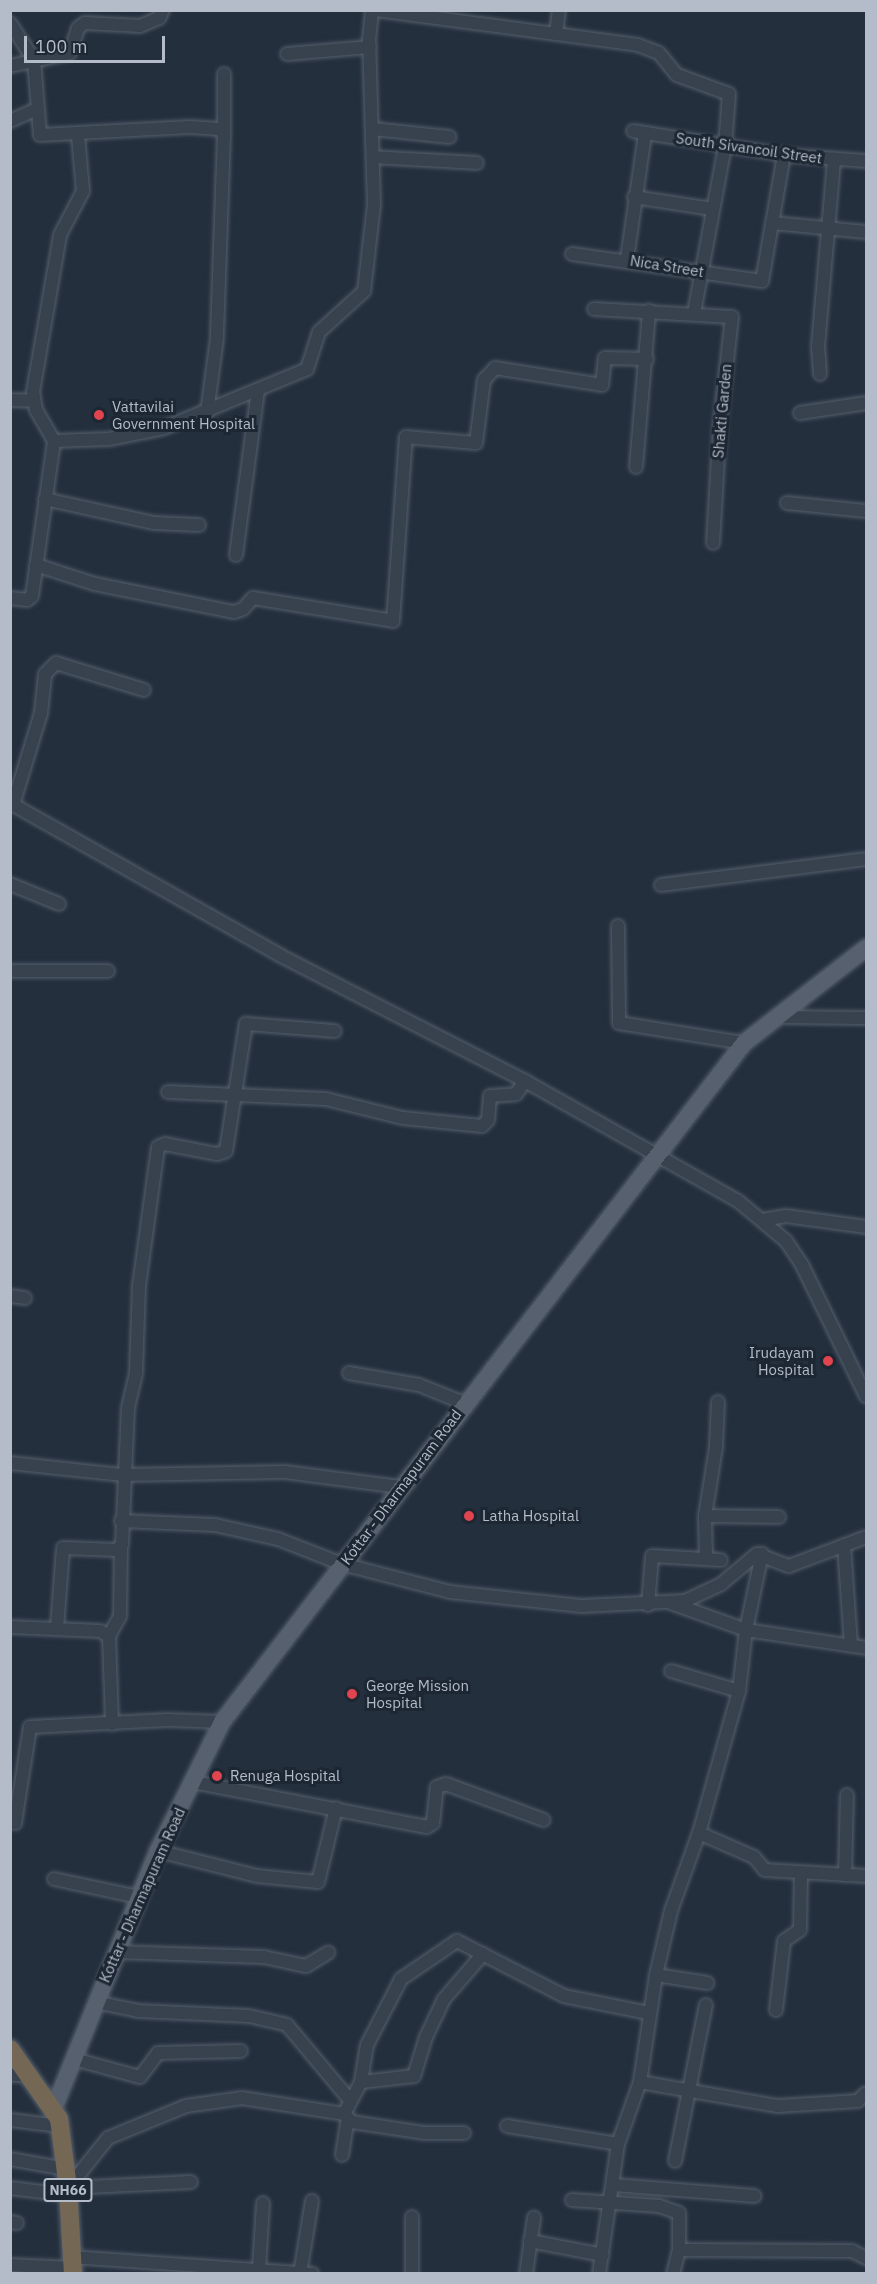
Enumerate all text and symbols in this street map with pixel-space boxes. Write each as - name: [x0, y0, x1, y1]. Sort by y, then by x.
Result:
- scale bar: [27, 24, 168, 62]
- text: 100 m: [35, 35, 87, 58]
- street label: South Sivancoil Street: [675, 129, 823, 167]
- street label: Nica Street: [629, 251, 705, 281]
- street label: Shakti Garden: [709, 363, 735, 459]
- place label: Vattavilai Government Hospital: [112, 397, 255, 432]
- marker: Vattavilai Government Hospital: [90, 406, 108, 424]
- place label: Irudayam Hospital: [749, 1343, 814, 1378]
- marker: Irudayam Hospital: [819, 1352, 837, 1370]
- street label: Kottar - Dharmapuram Road: [337, 1406, 465, 1568]
- marker: Latha Hospital: [460, 1507, 478, 1525]
- place label: Latha Hospital: [482, 1507, 579, 1525]
- place label: George Mission Hospital: [366, 1676, 469, 1711]
- marker: George Mission Hospital: [343, 1685, 361, 1703]
- marker: Renuga Hospital: [208, 1767, 226, 1785]
- place label: Renuga Hospital: [230, 1767, 340, 1785]
- street label: Kottar - Dharmapuram Road: [95, 1805, 189, 1985]
- road number: NH66: [42, 2179, 94, 2201]

